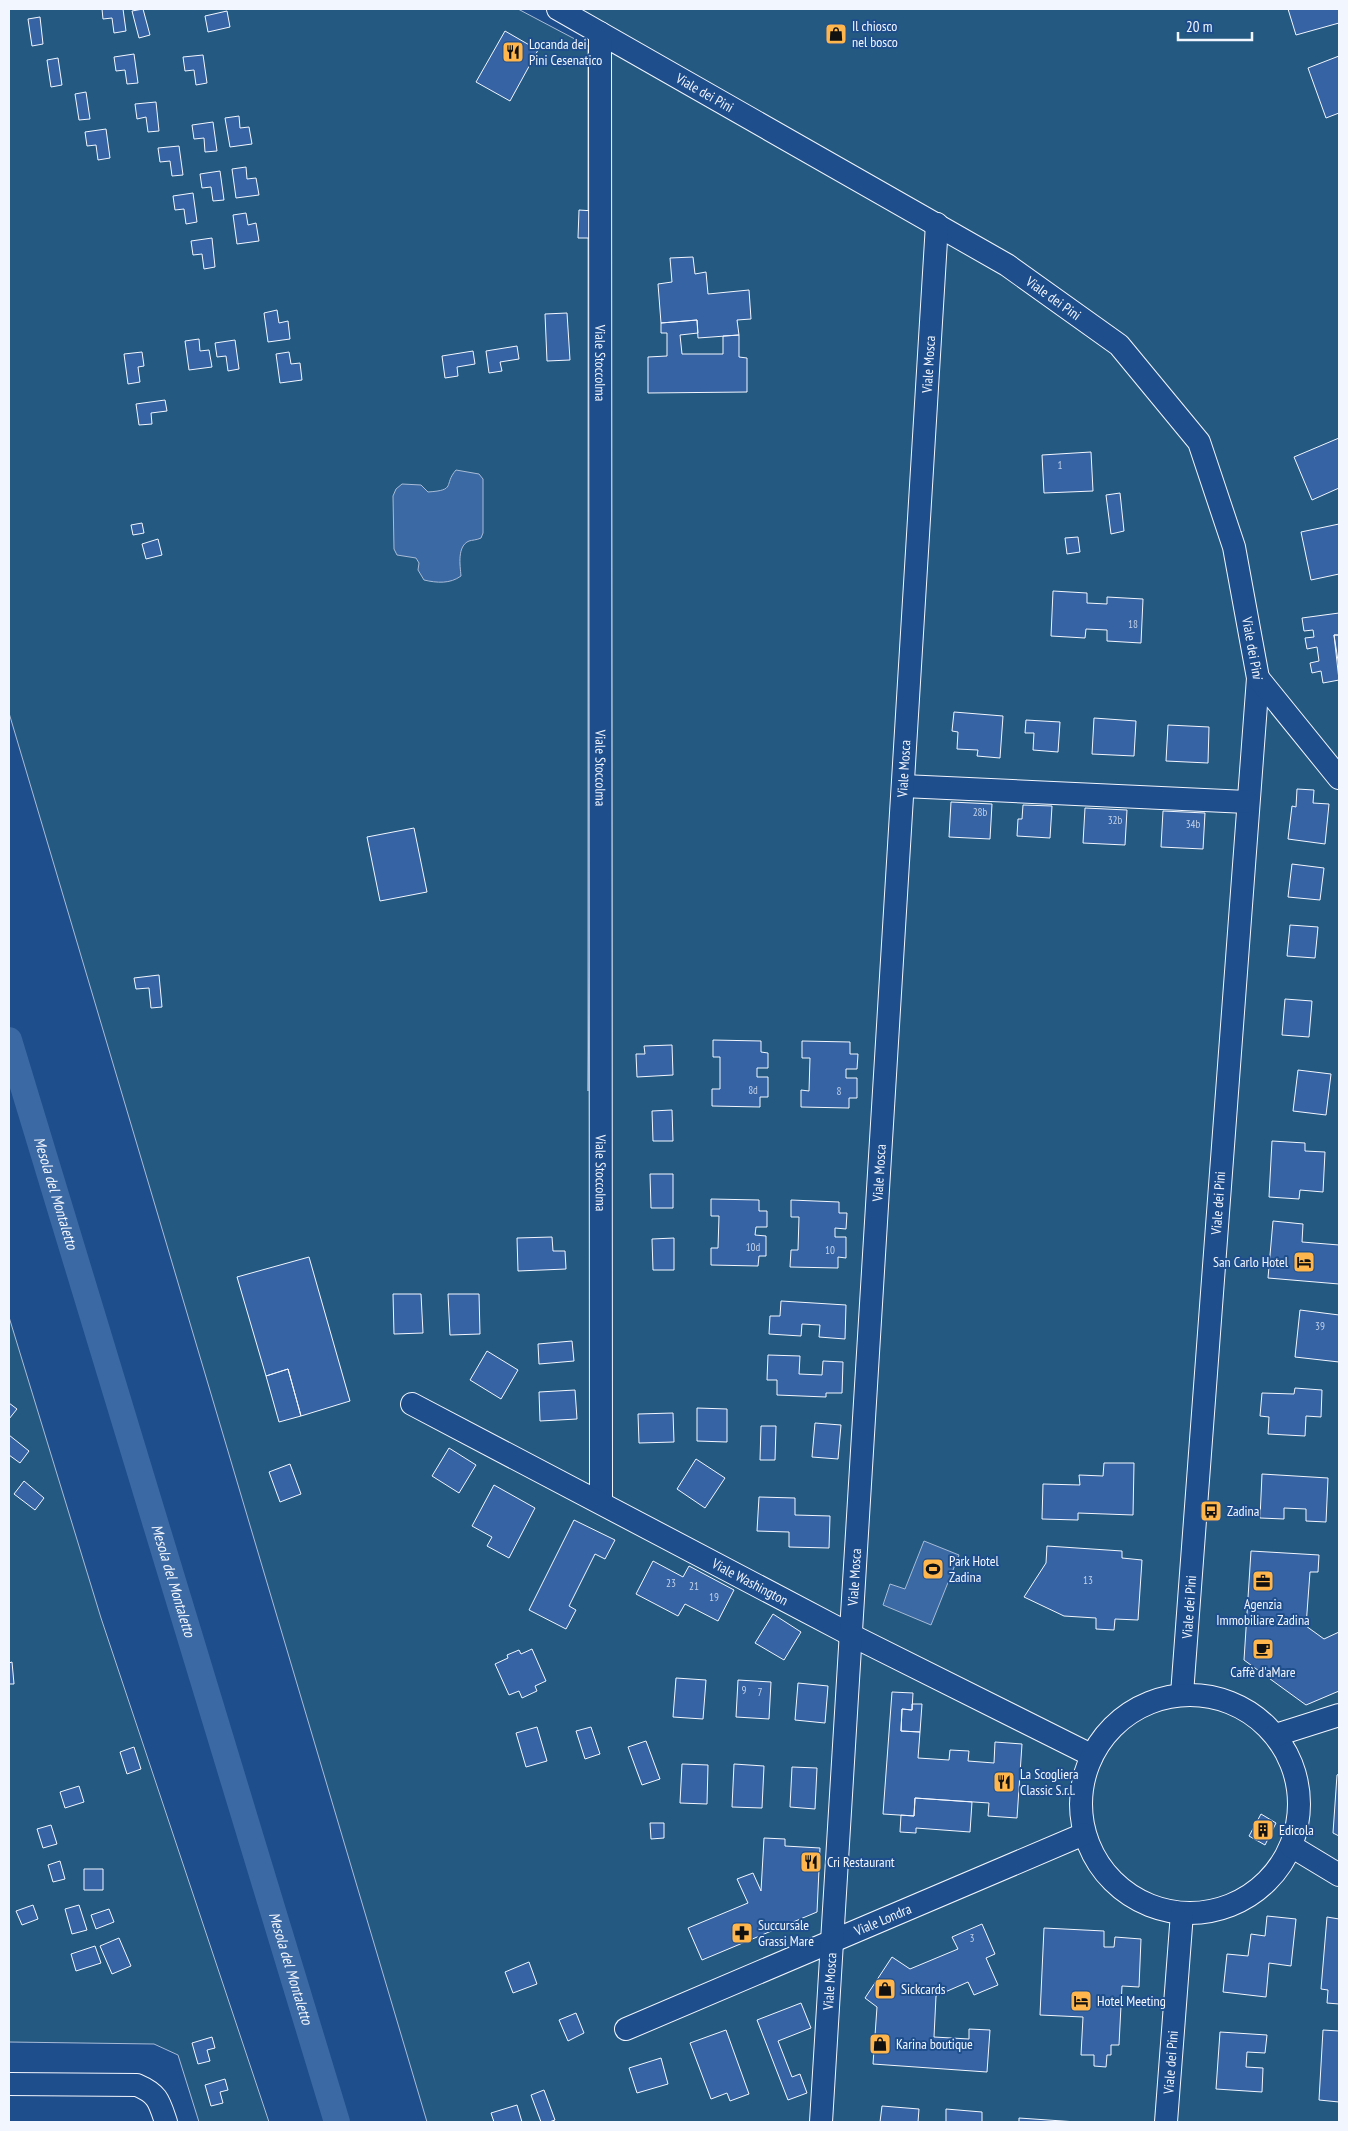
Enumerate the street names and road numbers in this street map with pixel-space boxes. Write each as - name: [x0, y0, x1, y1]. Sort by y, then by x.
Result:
- street label: Viale dei Pini: [672, 69, 737, 116]
- street label: Viale dei Pini: [1022, 272, 1085, 324]
- street label: Viale Stoccolma: [591, 324, 609, 401]
- street label: Viale Mosca: [918, 335, 939, 395]
- street label: Viale dei Pini: [1238, 615, 1267, 680]
- street label: Viale Stoccolma: [591, 729, 610, 806]
- street label: Viale Mosca: [893, 739, 914, 799]
- street label: Viale Stoccolma: [592, 1134, 610, 1211]
- street label: Viale Mosca: [868, 1144, 890, 1203]
- street label: Viale dei Pini: [1207, 1171, 1229, 1236]
- street label: Viale Mosca: [844, 1548, 865, 1607]
- street label: Viale Washington: [708, 1554, 791, 1609]
- street label: Viale dei Pini: [1178, 1575, 1200, 1640]
- street label: Viale Londra: [851, 1900, 914, 1940]
- street label: Viale Mosca: [819, 1952, 840, 2011]
- street label: Viale dei Pini: [1159, 2030, 1182, 2096]

